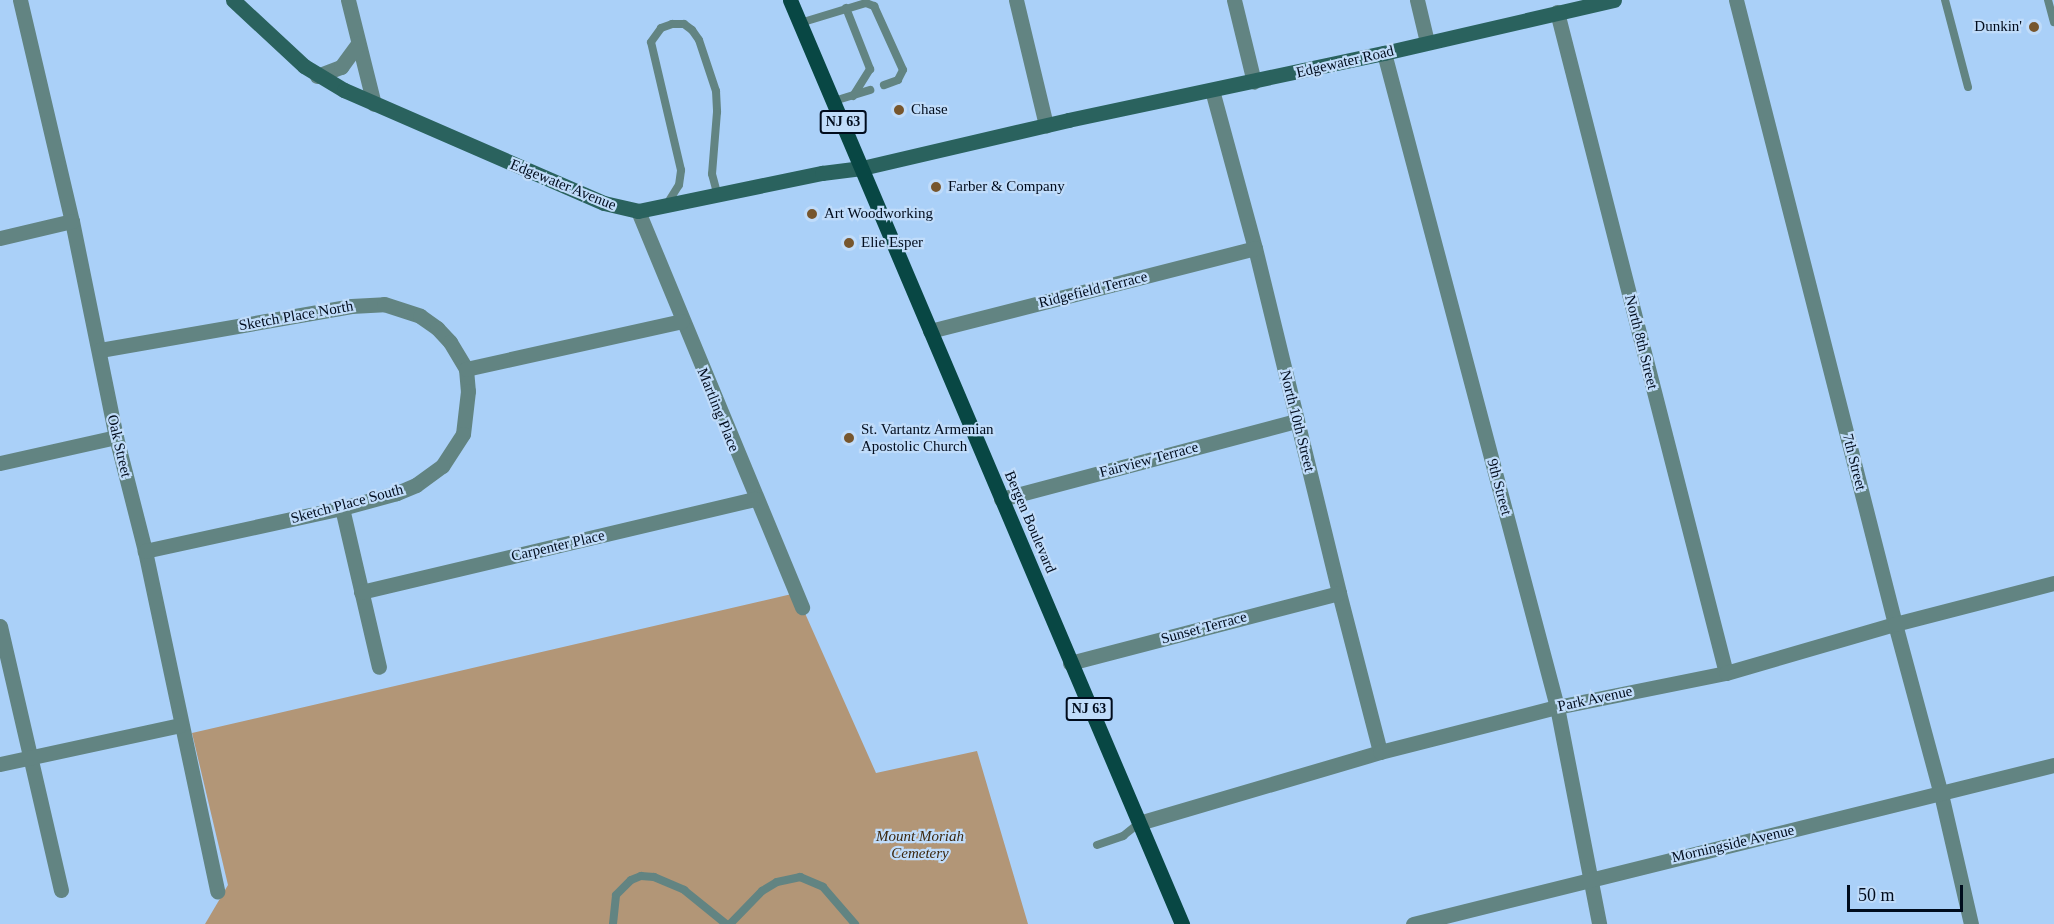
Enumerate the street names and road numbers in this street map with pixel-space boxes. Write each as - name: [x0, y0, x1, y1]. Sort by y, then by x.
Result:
- street label: Edgewater Road: [1294, 42, 1396, 82]
- road number: NJ 63: [819, 111, 867, 133]
- street label: Edgewater Avenue: [507, 155, 619, 215]
- street label: Ridgefield Terrace: [1037, 268, 1149, 312]
- street label: North 8th Street: [1621, 293, 1661, 391]
- street label: Sketch Place North: [237, 297, 355, 335]
- street label: Martling Place: [693, 365, 743, 455]
- street label: North 10th Street: [1276, 368, 1318, 474]
- street label: Oak Street: [103, 413, 135, 479]
- street label: 7th Street: [1838, 432, 1870, 492]
- street label: Fairview Terrace: [1098, 438, 1200, 482]
- street label: 9th Street: [1483, 457, 1515, 517]
- street label: Bergen Boulevard: [1000, 468, 1060, 576]
- street label: Sketch Place South: [289, 480, 405, 528]
- street label: Carpenter Place: [510, 527, 606, 565]
- street label: Sunset Terrace: [1159, 608, 1249, 648]
- street label: Park Avenue: [1556, 682, 1634, 716]
- road number: NJ 63: [1065, 698, 1113, 720]
- street label: Morningside Avenue: [1670, 821, 1796, 867]

